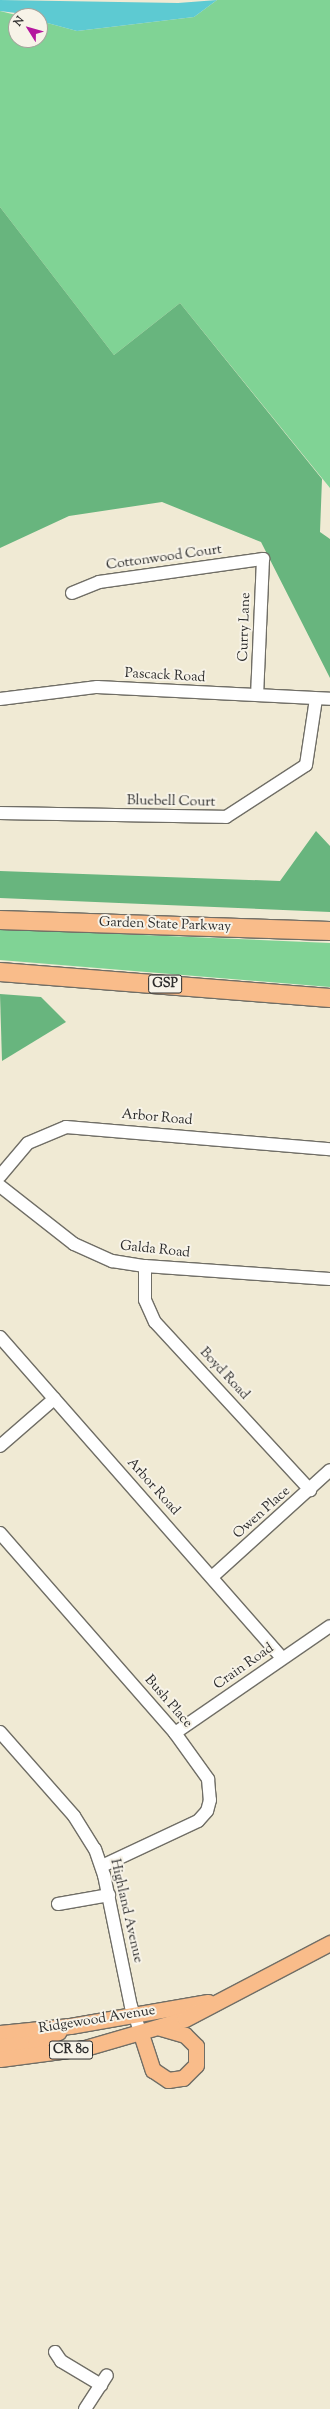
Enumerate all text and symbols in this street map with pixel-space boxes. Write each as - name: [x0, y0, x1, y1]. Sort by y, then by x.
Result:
- north arrow: [8, 8, 48, 48]
- text: N: [10, 13, 28, 30]
- street label: Cottonwood Court: [105, 542, 223, 574]
- street label: Curry Lane: [235, 592, 255, 662]
- street label: Pascack Road: [124, 666, 206, 686]
- street label: Bluebell Court: [127, 793, 215, 811]
- street label: Garden State Parkway: [99, 914, 231, 936]
- road number: GSP: [148, 973, 182, 995]
- street label: Arbor Road: [121, 1107, 193, 1129]
- street label: Galda Road: [119, 1238, 191, 1262]
- street label: Boyd Road: [196, 1344, 252, 1404]
- street label: Arbor Road: [123, 1455, 183, 1519]
- street label: Owen Place: [230, 1483, 294, 1543]
- street label: Crain Road: [211, 1640, 277, 1694]
- street label: Bush Place: [141, 1672, 195, 1732]
- street label: Highland Avenue: [106, 1857, 146, 1965]
- street label: Ridgewood Avenue: [37, 2002, 157, 2038]
- road number: CR 80: [49, 2039, 93, 2061]

